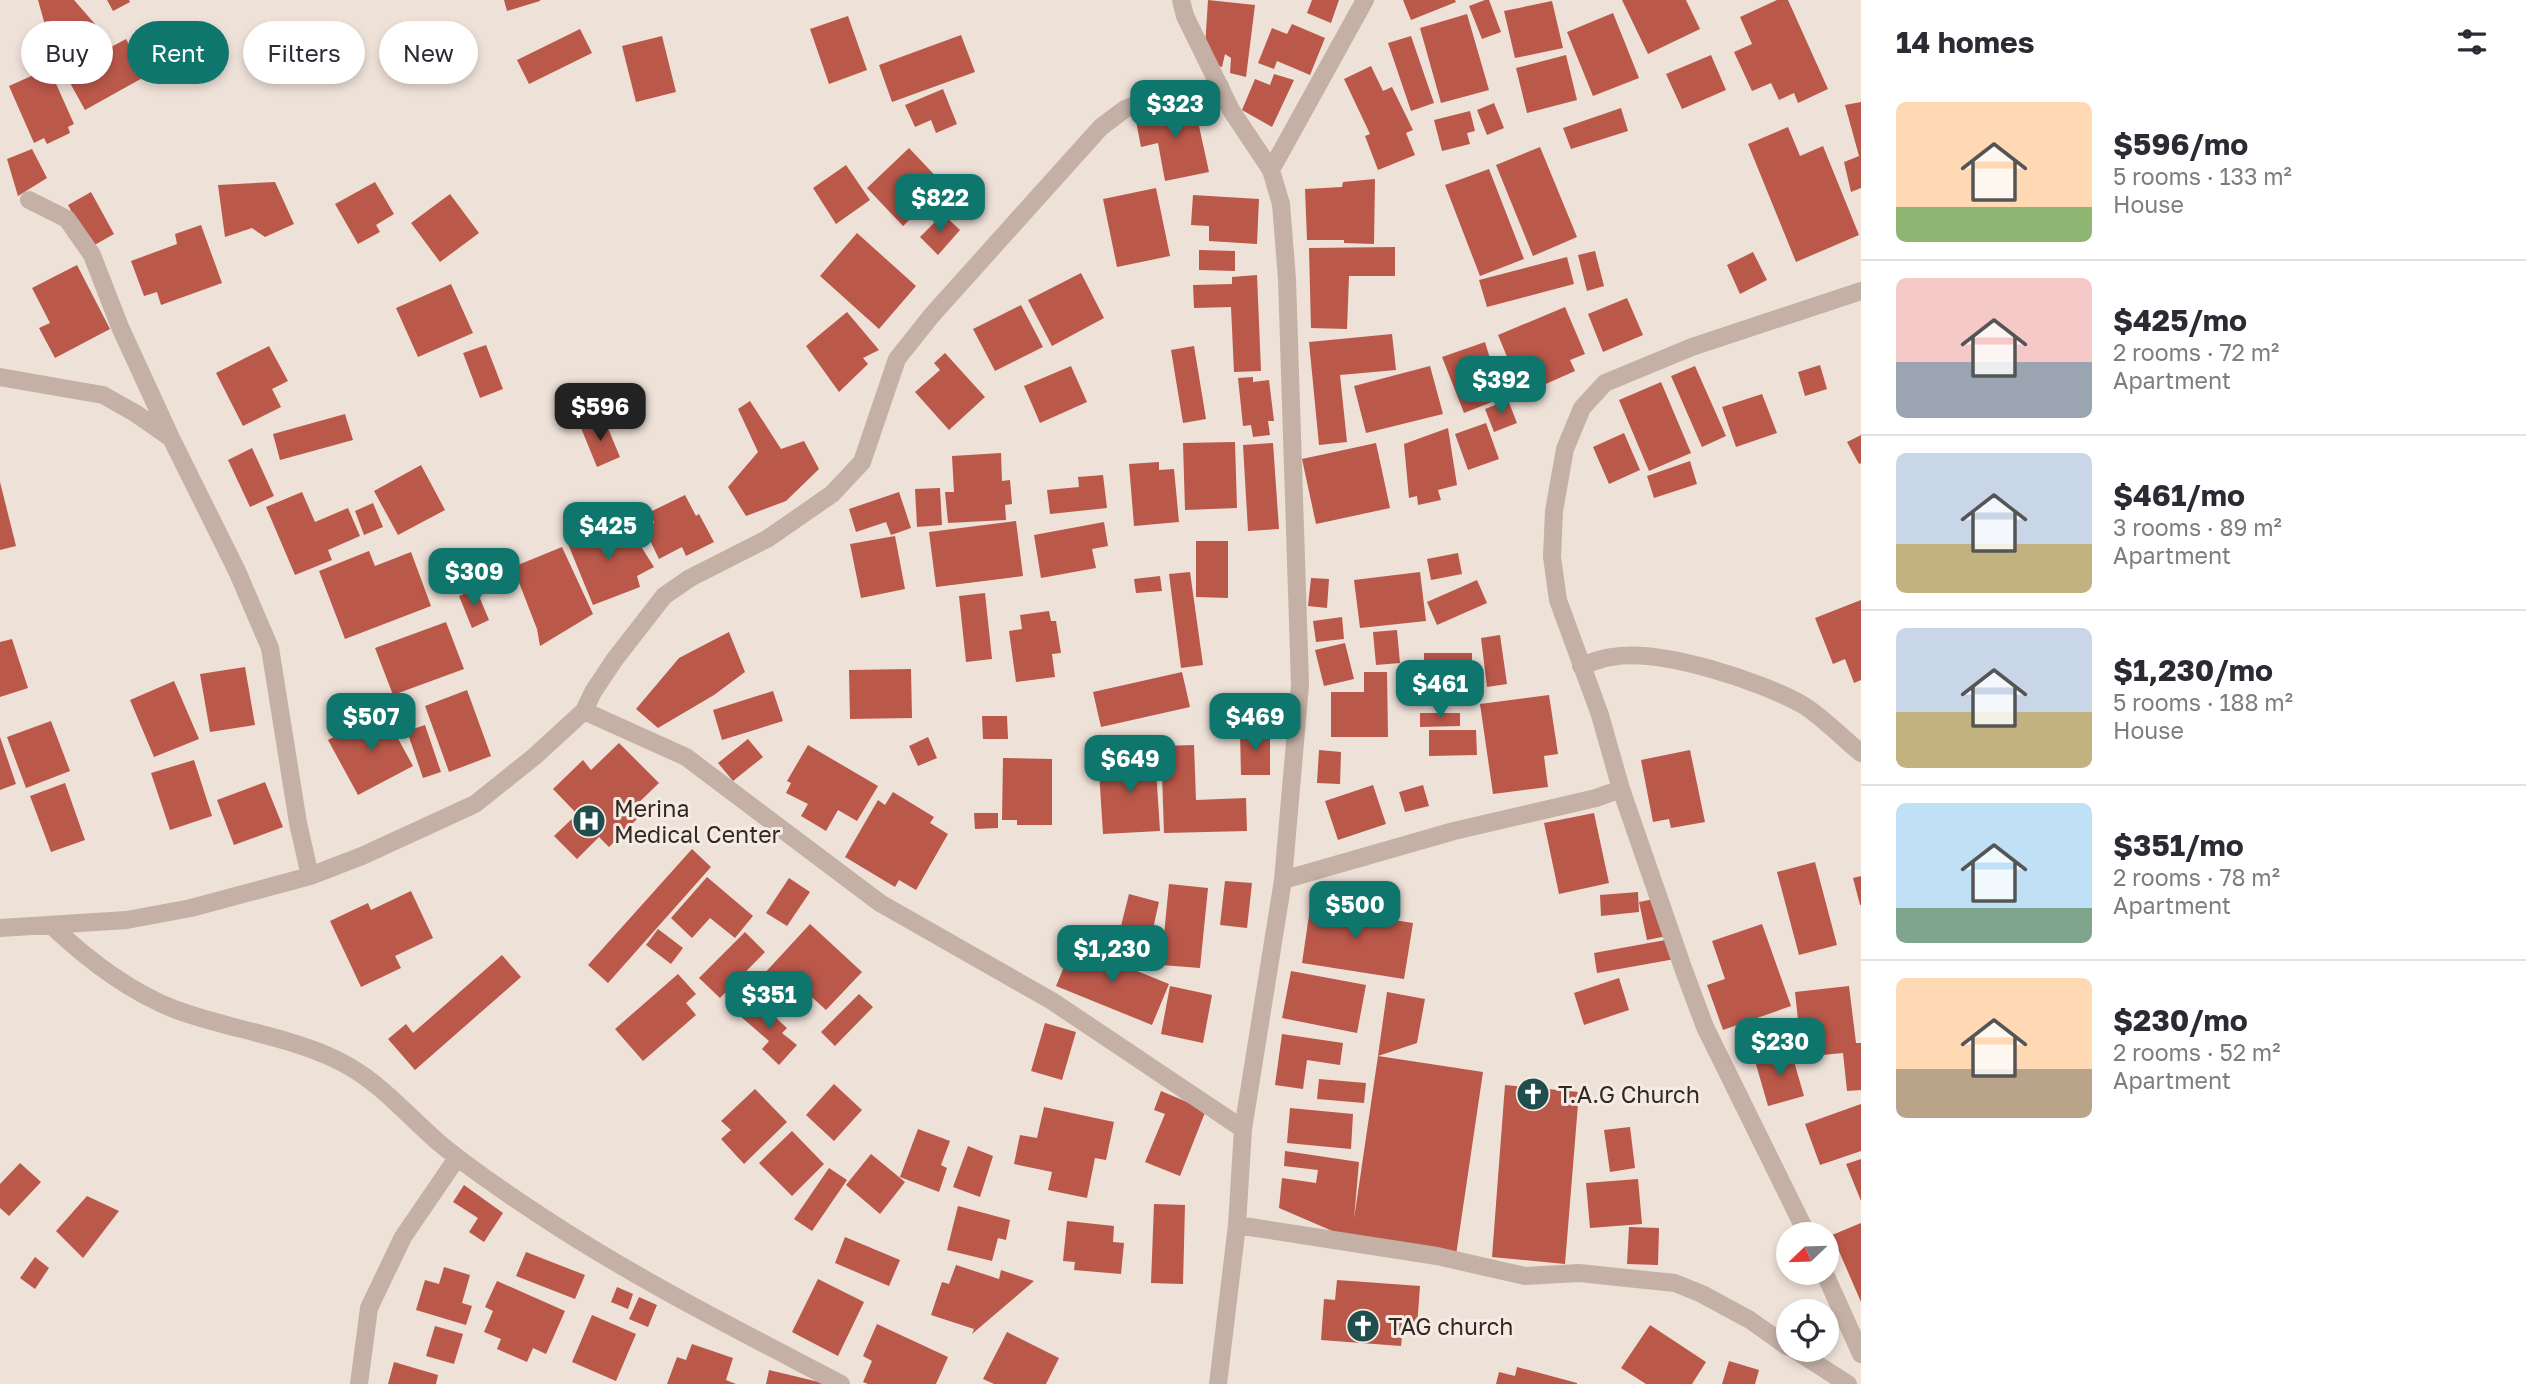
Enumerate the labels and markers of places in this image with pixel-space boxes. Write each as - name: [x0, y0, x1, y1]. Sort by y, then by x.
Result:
- pin: $323: [1134, 80, 1216, 140]
- pin: $822: [899, 174, 981, 234]
- pin: $392: [1460, 356, 1542, 416]
- pin: $596: [559, 384, 641, 443]
- pin: $425: [567, 503, 649, 562]
- pin: $309: [433, 548, 515, 608]
- pin: $461: [1399, 660, 1481, 720]
- pin: $507: [330, 694, 412, 753]
- pin: $469: [1214, 694, 1296, 753]
- pin: $649: [1089, 736, 1171, 795]
- place label: Merina Medical Center: [614, 794, 781, 848]
- hospital icon: Merina Medical Center: [570, 802, 608, 840]
- pin: $500: [1314, 881, 1396, 941]
- pin: $1,230: [1055, 926, 1169, 985]
- pin: $351: [728, 972, 810, 1031]
- pin: $230: [1739, 1018, 1821, 1078]
- church icon: T.A.G Church: [1514, 1075, 1552, 1113]
- place label: T.A.G Church: [1558, 1080, 1700, 1108]
- church icon: TAG church: [1344, 1307, 1382, 1345]
- place label: TAG church: [1388, 1312, 1513, 1340]

